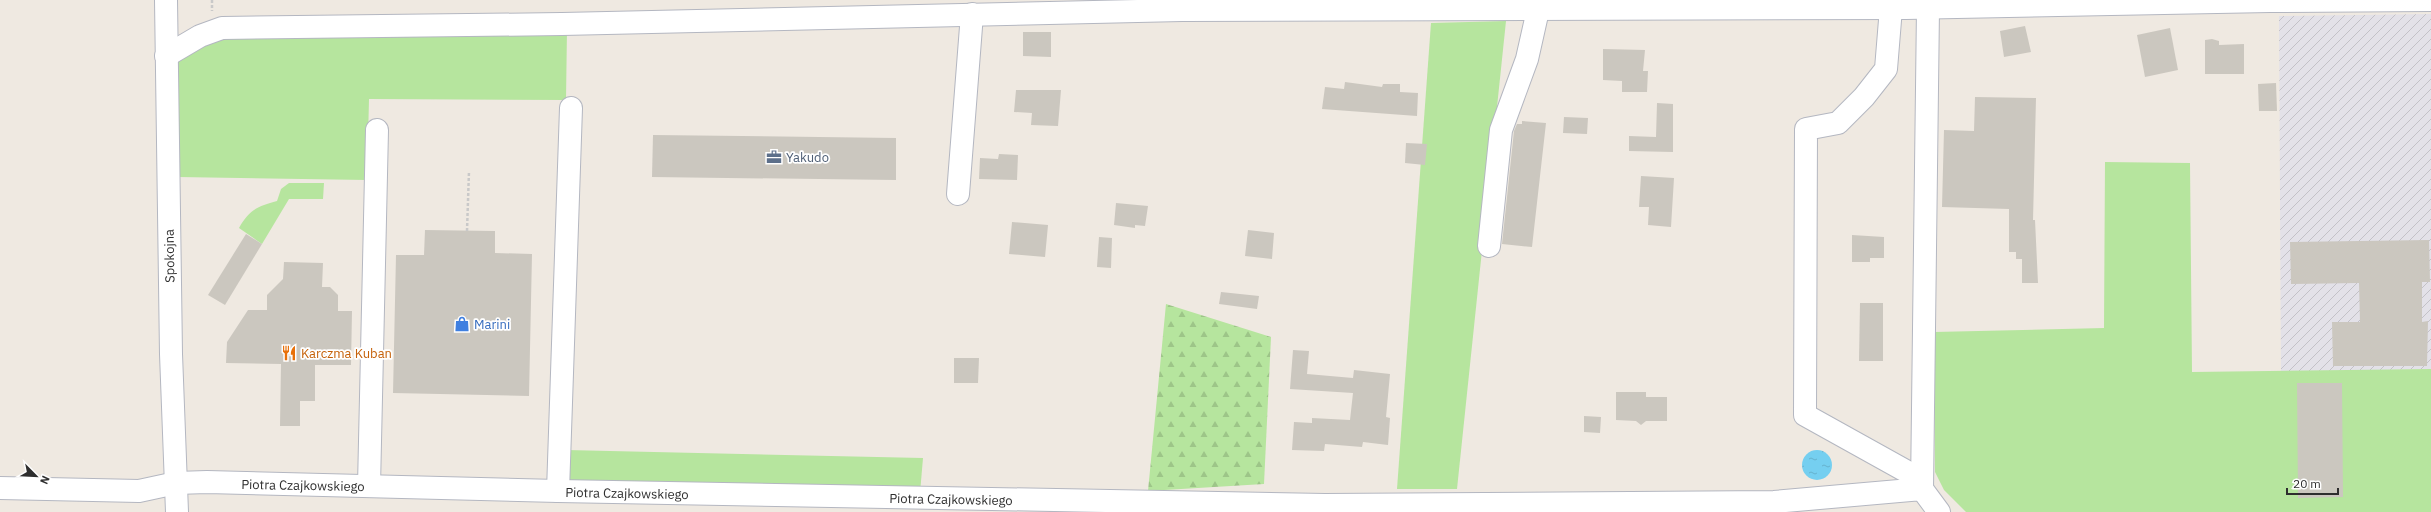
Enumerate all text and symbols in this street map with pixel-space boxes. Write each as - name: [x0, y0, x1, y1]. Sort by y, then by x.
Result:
- office icon: Yakudo: [765, 148, 783, 166]
- place label: Yakudo: [786, 149, 829, 166]
- street label: Spokojna: [161, 229, 178, 283]
- shop icon: Marini: [453, 315, 471, 333]
- place label: Marini: [474, 316, 510, 333]
- restaurant icon: Karczma Kuban: [280, 344, 298, 362]
- place label: Karczma Kuban: [301, 345, 392, 362]
- north arrow: [16, 456, 56, 496]
- scale bar: [2287, 470, 2338, 496]
- text: N: [37, 474, 53, 487]
- street label: Piotra Czajkowskiego: [241, 476, 365, 495]
- text: 20 m: [2293, 476, 2321, 491]
- street label: Piotra Czajkowskiego: [565, 484, 689, 503]
- street label: Piotra Czajkowskiego: [889, 490, 1013, 509]

